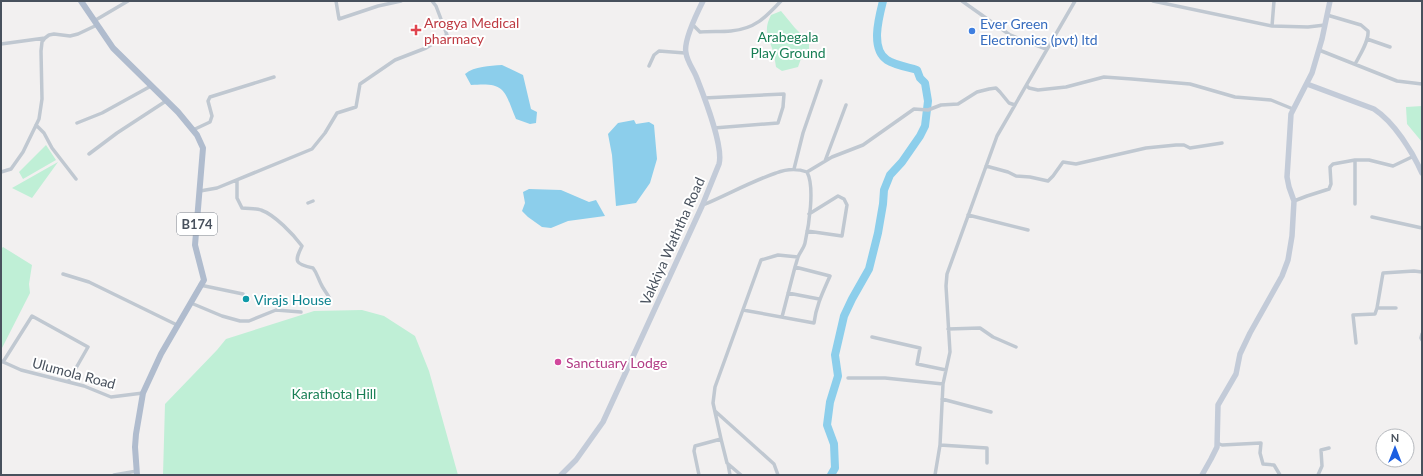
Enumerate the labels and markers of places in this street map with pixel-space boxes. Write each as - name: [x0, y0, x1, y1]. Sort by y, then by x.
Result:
- place label: Arogya Medical pharmacy: [424, 14, 519, 47]
- place label: Ever Green Electronics (pvt) ltd: [980, 15, 1098, 48]
- marker: Arogya Medical pharmacy: [411, 25, 421, 35]
- marker: Ever Green Electronics (pvt) ltd: [967, 26, 977, 36]
- place label: Virajs House: [254, 291, 331, 308]
- marker: Virajs House: [241, 294, 251, 304]
- place label: Sanctuary Lodge: [566, 354, 667, 371]
- marker: Sanctuary Lodge: [553, 357, 563, 367]

